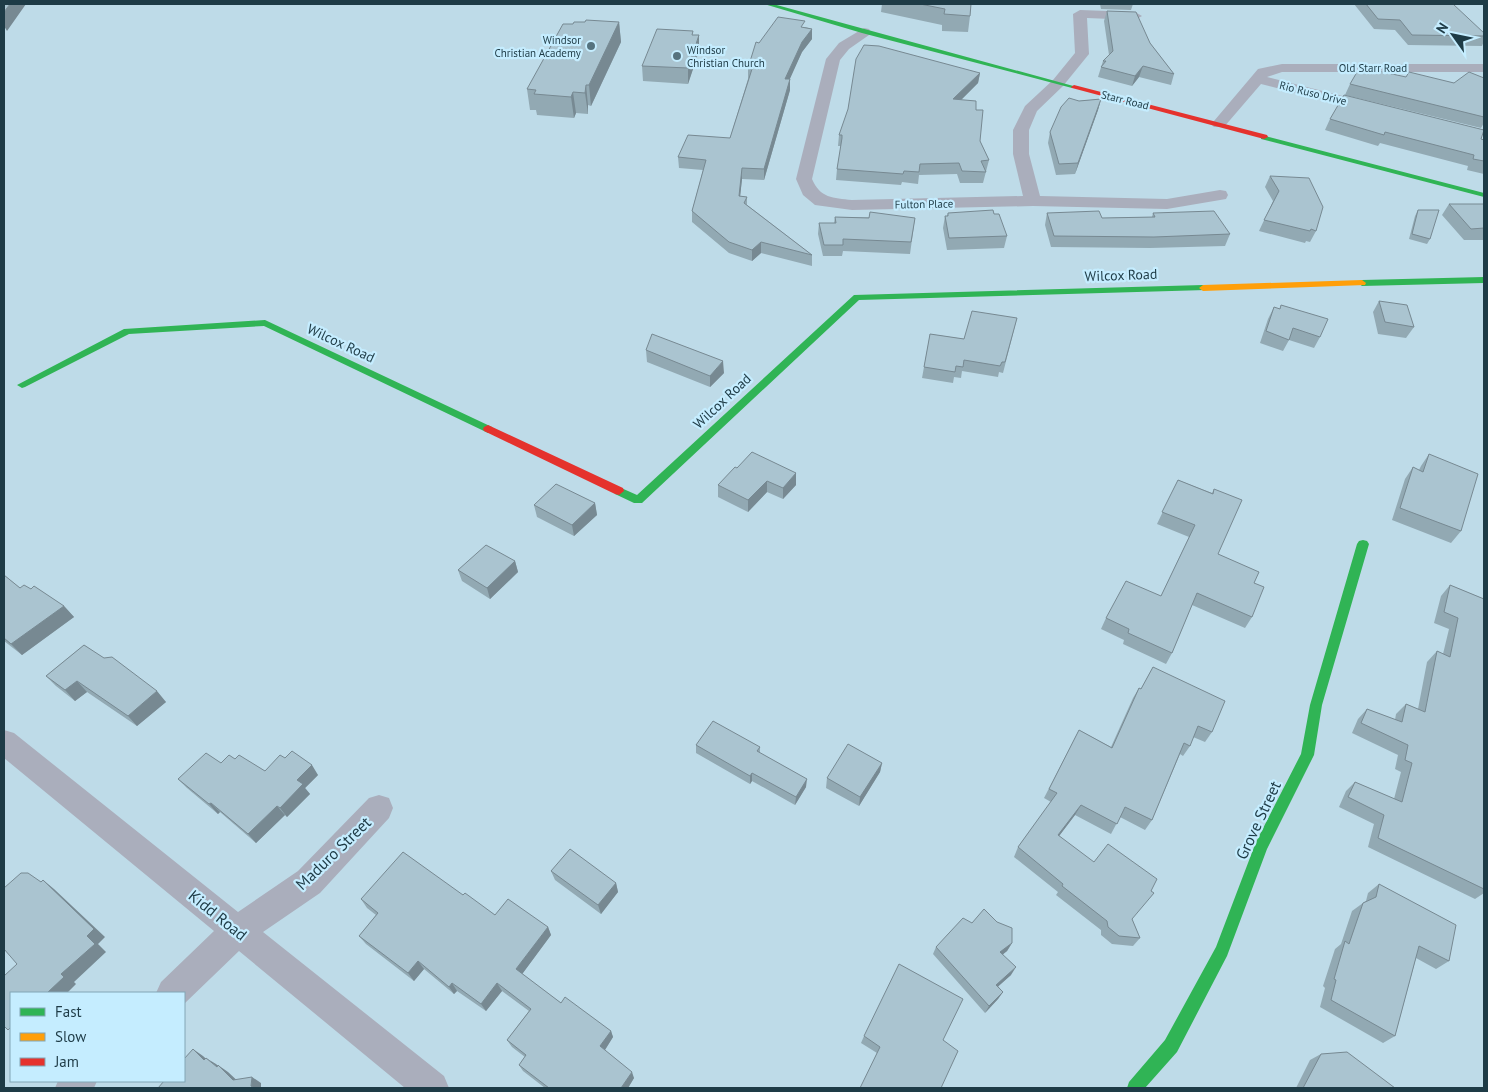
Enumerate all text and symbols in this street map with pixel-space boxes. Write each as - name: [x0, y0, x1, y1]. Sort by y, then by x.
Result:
- north arrow: [1428, 10, 1478, 60]
- text: N: [1432, 19, 1452, 37]
- place label: Windsor Christian Academy: [494, 33, 582, 60]
- marker: Windsor Christian Academy: [585, 40, 597, 52]
- place label: Windsor Christian Church: [687, 43, 765, 70]
- marker: Windsor Christian Church: [671, 50, 683, 62]
- street label: Old Starr Road: [1339, 61, 1407, 75]
- street label: Rio Ruso Drive: [1278, 78, 1348, 108]
- street label: Starr Road: [1100, 87, 1150, 113]
- street label: Fulton Place: [895, 196, 954, 212]
- street label: Wilcox Road: [1084, 265, 1158, 285]
- street label: Wilcox Road: [304, 319, 378, 367]
- street label: Wilcox Road: [689, 370, 755, 432]
- street label: Grove Street: [1231, 777, 1285, 862]
- street label: Maduro Street: [291, 812, 375, 894]
- street label: Kidd Road: [185, 885, 251, 945]
- legend: [10, 992, 185, 1082]
- text: Fast: [55, 1002, 82, 1021]
- text: Slow: [55, 1027, 86, 1046]
- text: Jam: [54, 1052, 79, 1071]

